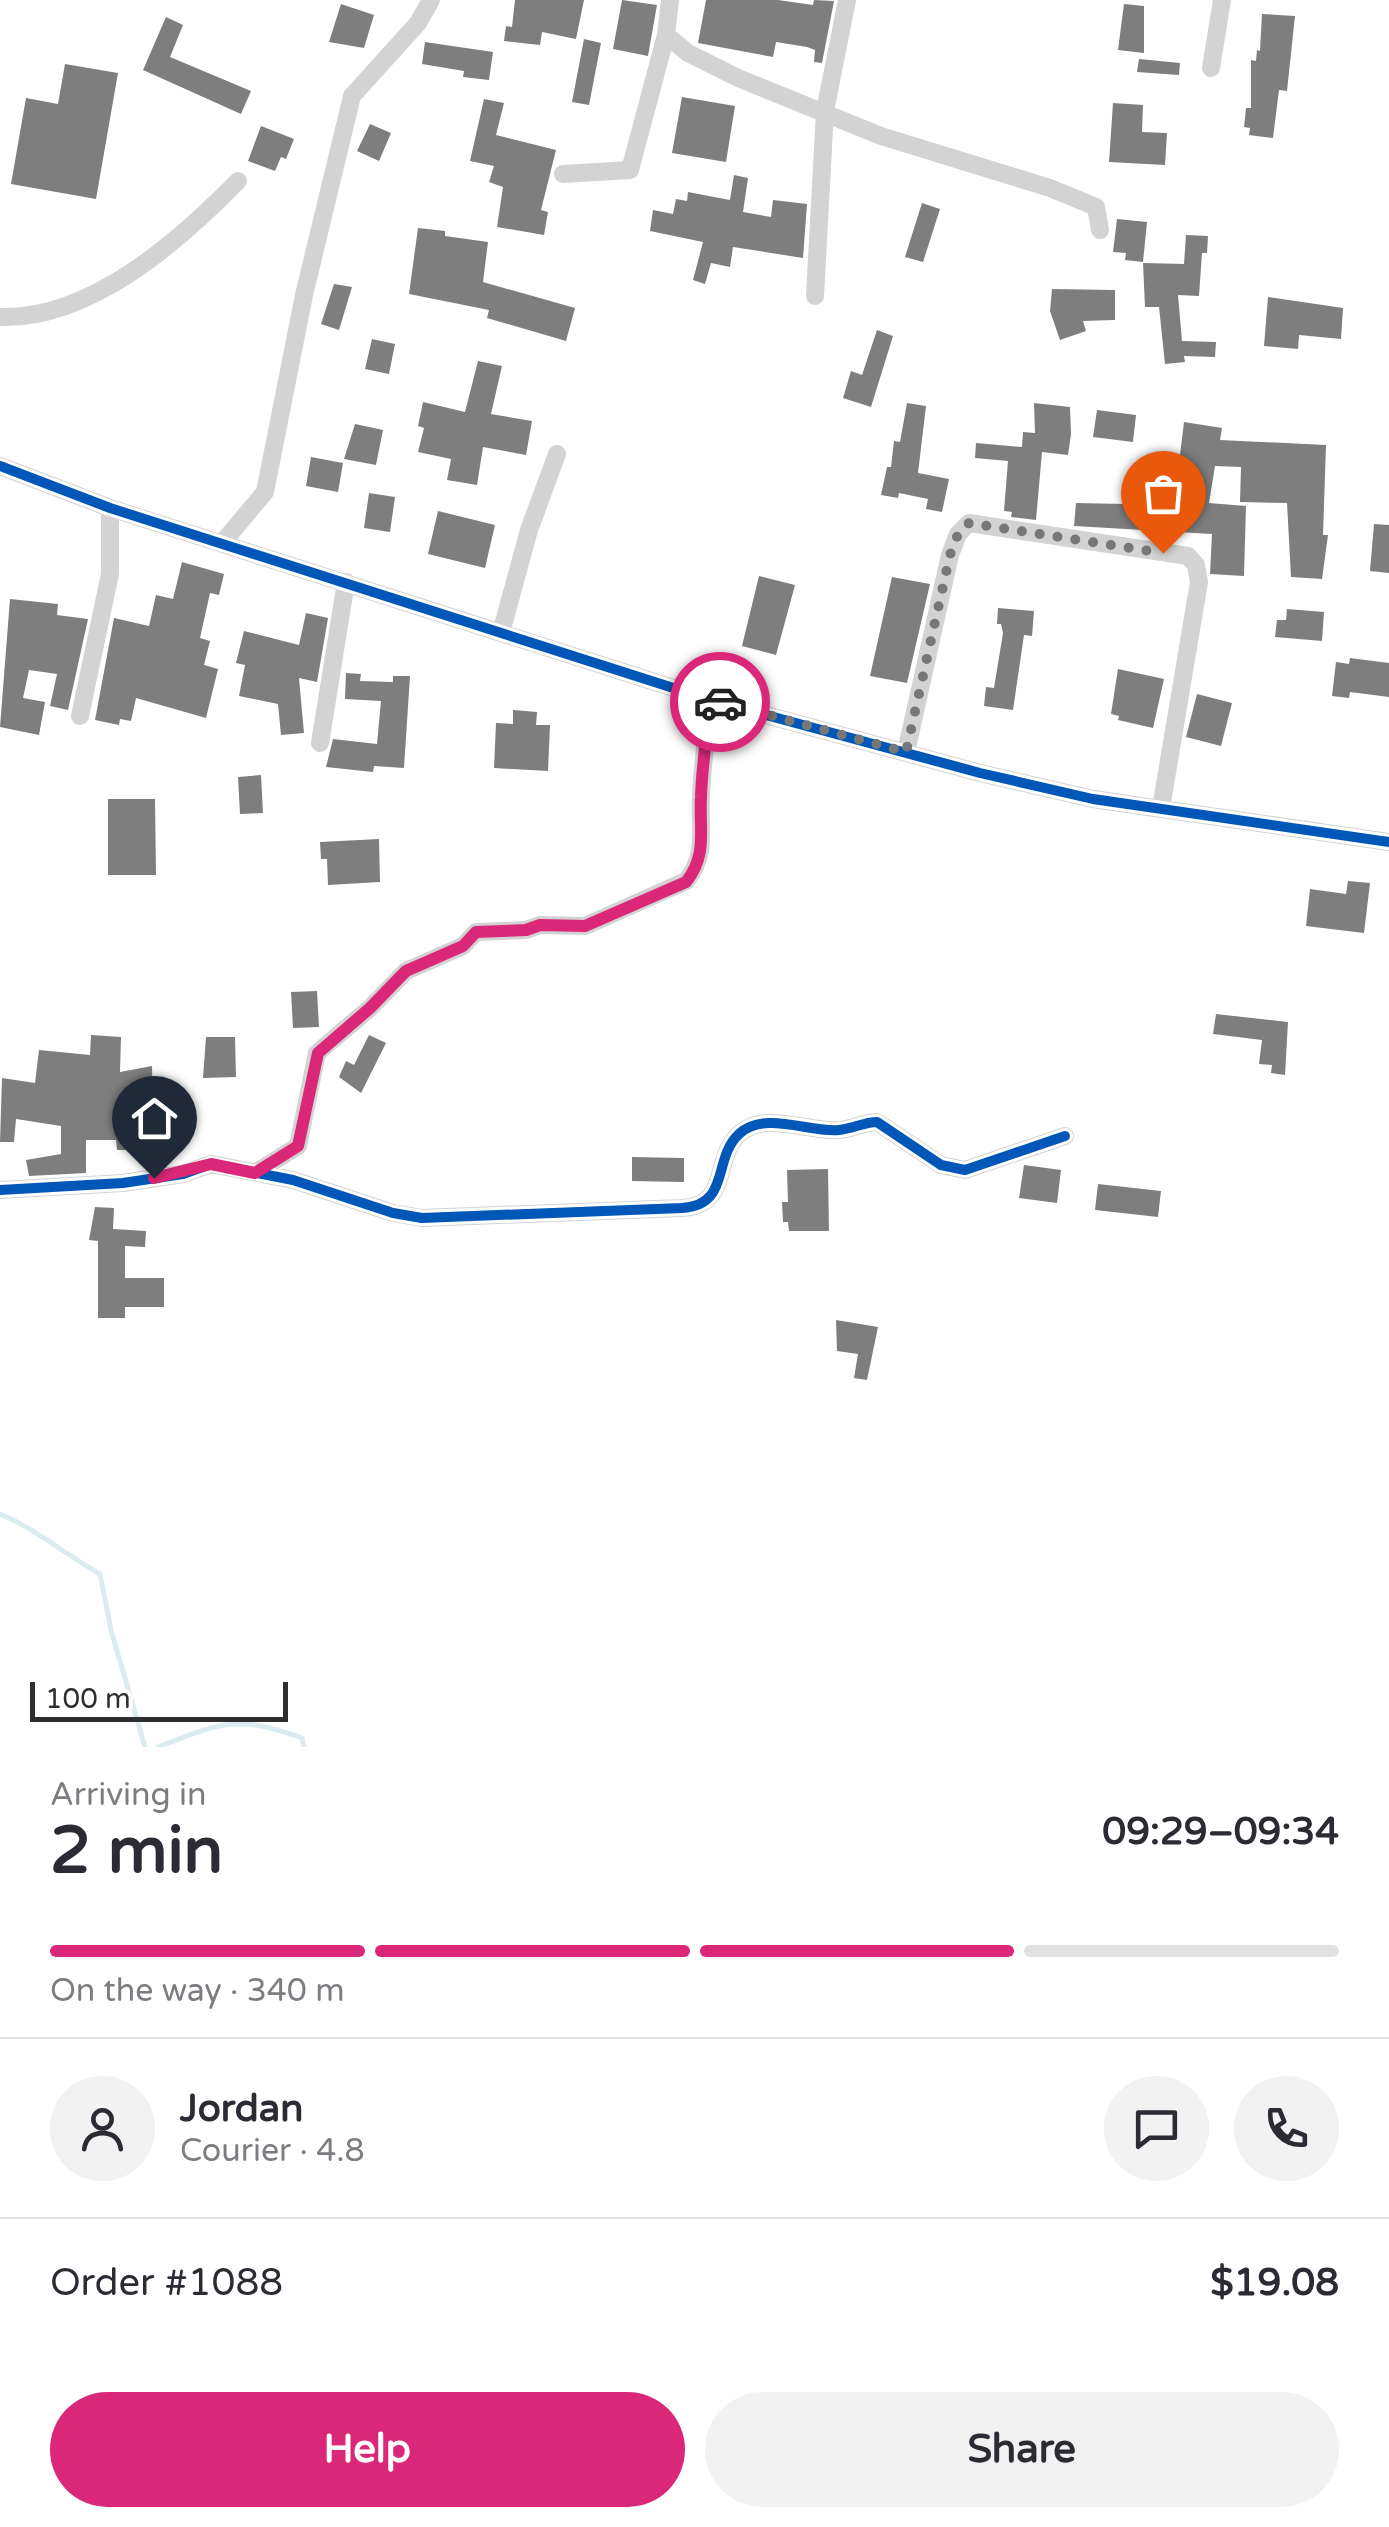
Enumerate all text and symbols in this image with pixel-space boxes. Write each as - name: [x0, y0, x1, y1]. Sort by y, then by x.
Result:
- pin: [1121, 451, 1206, 554]
- icon: bag: [1136, 466, 1191, 521]
- courier: [670, 652, 770, 752]
- icon: car: [693, 675, 748, 730]
- pin: [112, 1076, 197, 1179]
- icon: home: [127, 1091, 182, 1146]
- scale bar: [30, 1677, 288, 1722]
- text: 100 m: [45, 1682, 131, 1716]
- text: Arriving in: [50, 1776, 207, 1814]
- text: 09:29–09:34: [1102, 1809, 1339, 1855]
- text: 2 min: [50, 1812, 223, 1891]
- text: On the way · 340 m: [50, 1972, 345, 2010]
- button: person: [50, 2076, 155, 2181]
- button: chat: [1104, 2076, 1209, 2181]
- button: phone: [1234, 2076, 1339, 2181]
- text: Jordan: [180, 2086, 303, 2132]
- text: Courier · 4.8: [180, 2132, 365, 2170]
- text: Order #1088: [50, 2260, 283, 2306]
- text: $19.08: [1210, 2260, 1339, 2306]
- button: Help: [50, 2392, 685, 2507]
- button: Share: [705, 2392, 1339, 2507]

